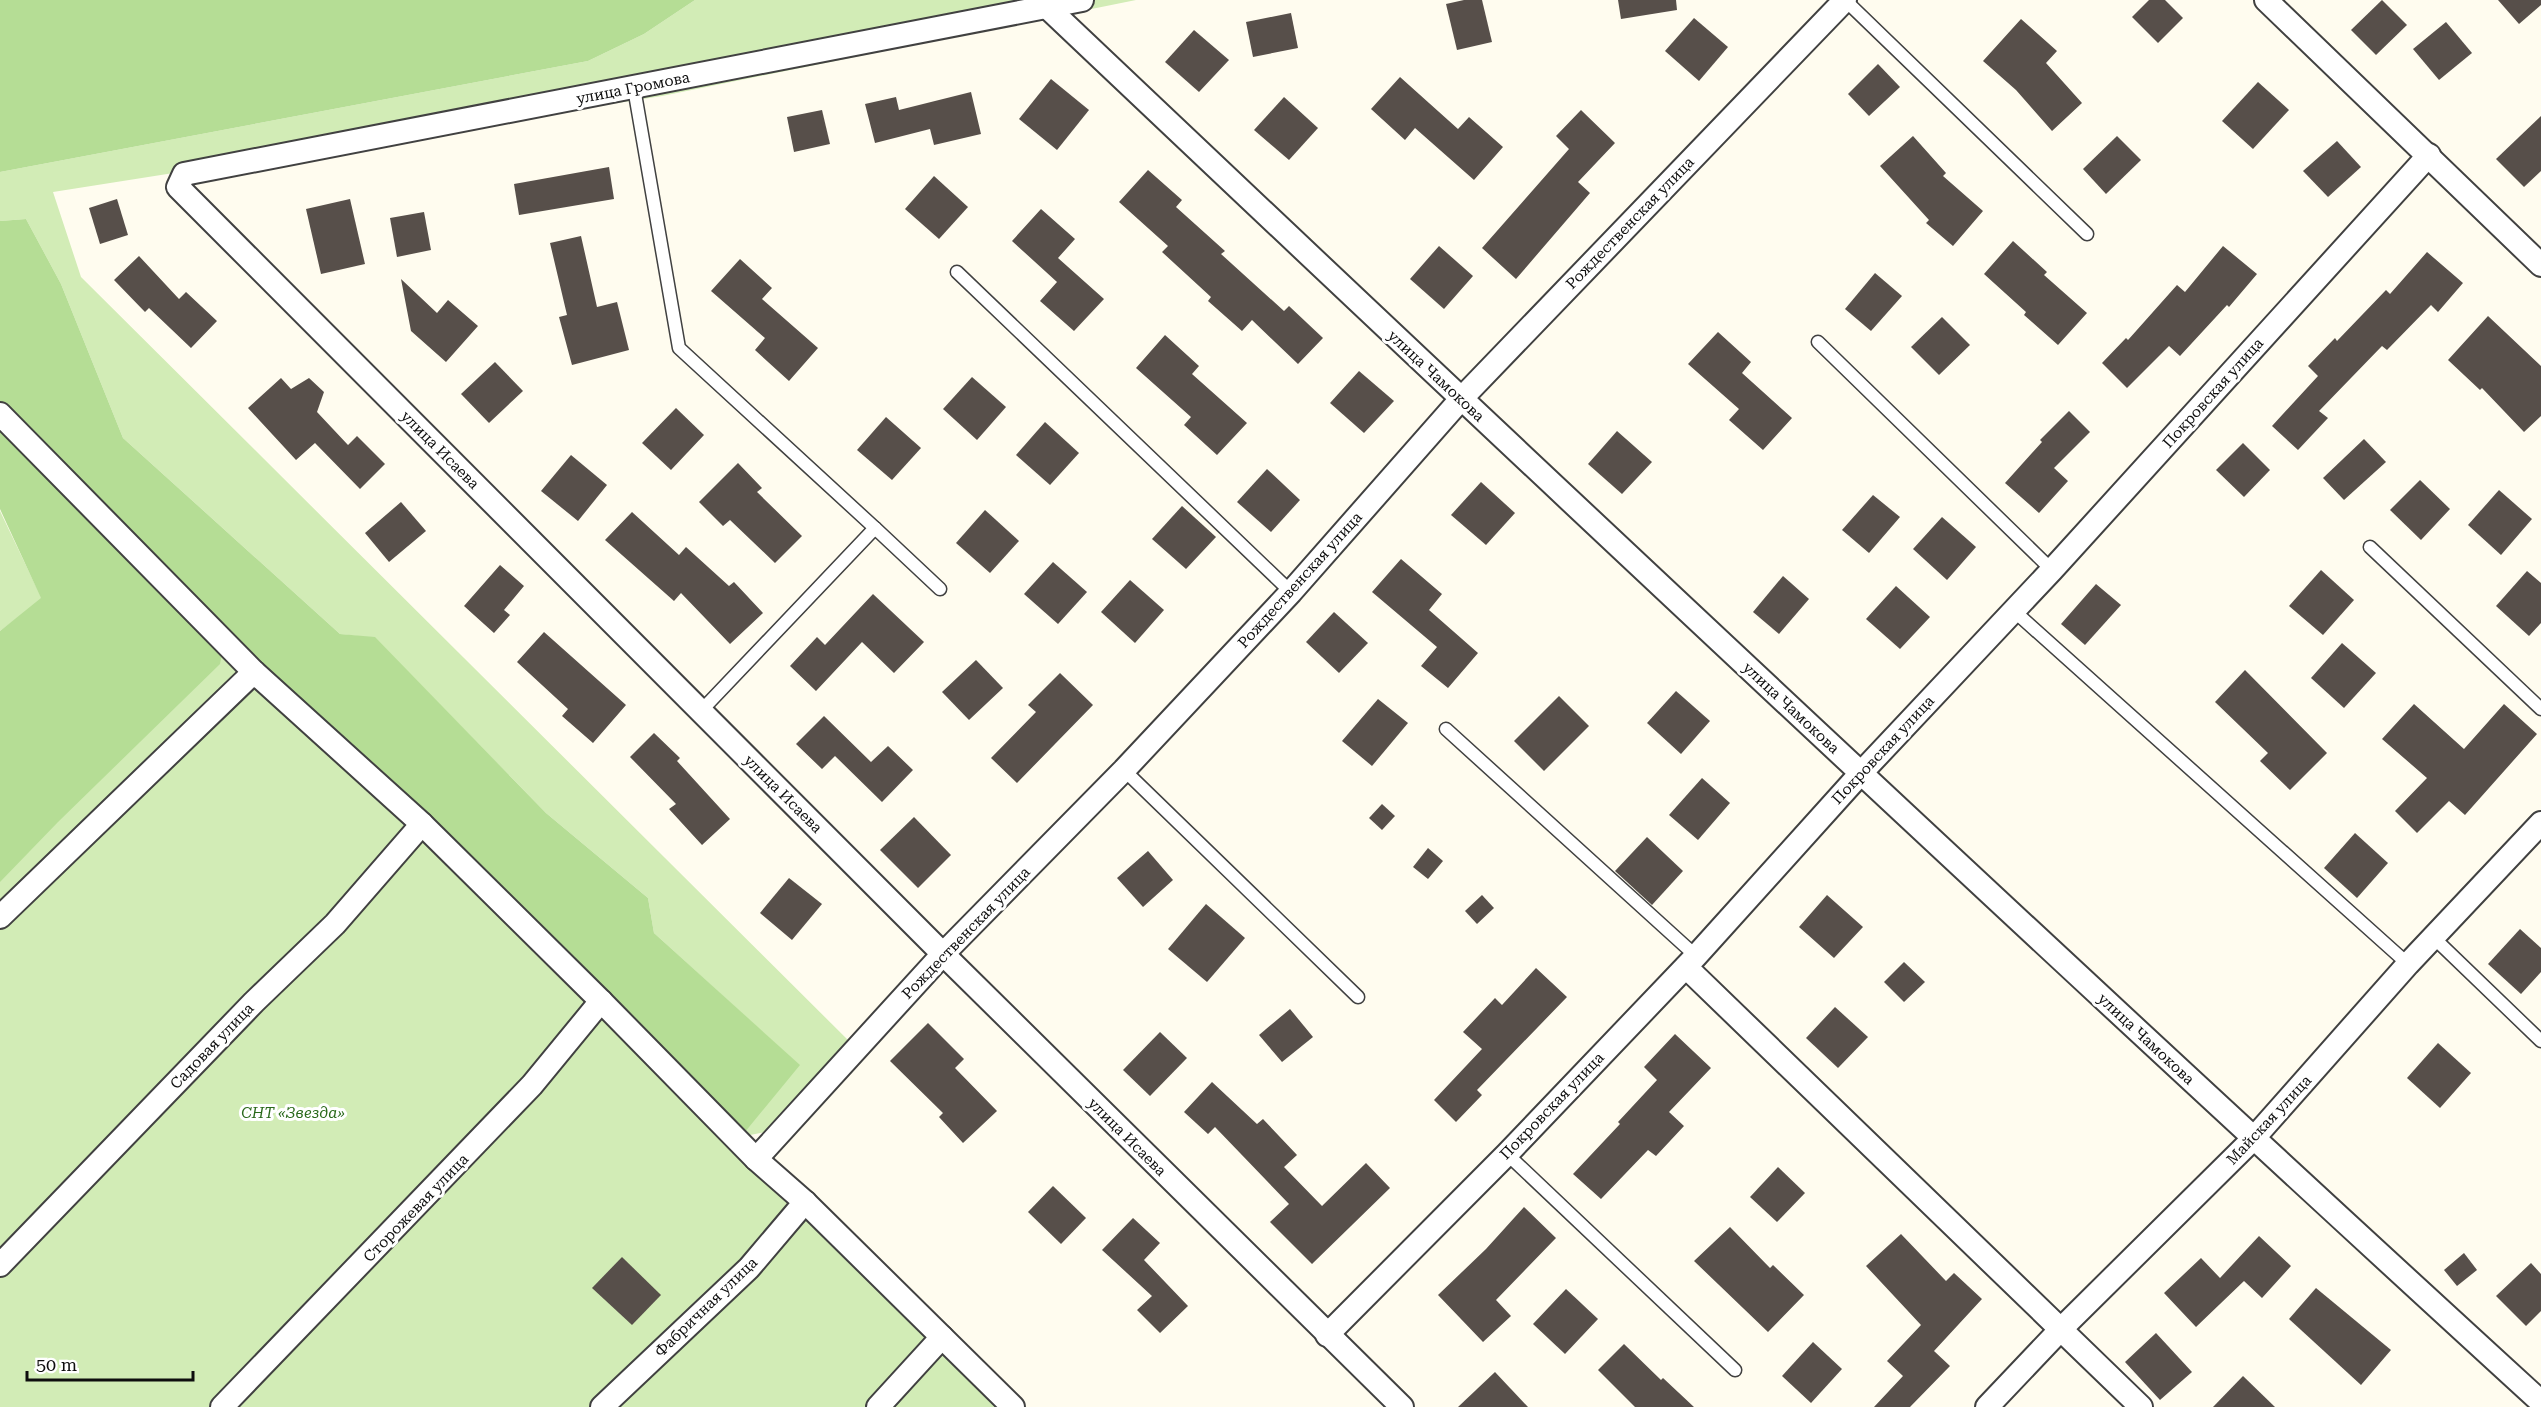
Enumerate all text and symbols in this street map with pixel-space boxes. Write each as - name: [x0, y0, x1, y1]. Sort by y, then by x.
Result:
- street label: улица Громова: [575, 68, 691, 108]
- street label: Рождественская улица: [1562, 153, 1698, 293]
- street label: улица Чамокова: [1384, 327, 1488, 425]
- street label: Покровская улица: [2159, 334, 2267, 452]
- street label: улица Исаева: [397, 407, 483, 493]
- street label: Рождественская улица: [1234, 508, 1366, 652]
- street label: улица Чамокова: [1739, 659, 1843, 757]
- street label: Покровская улица: [1828, 692, 1938, 808]
- street label: улица Исаева: [740, 751, 826, 837]
- street label: Рождественская улица: [898, 863, 1034, 1003]
- street label: улица Чамокова: [2094, 990, 2198, 1088]
- street label: Садовая улица: [166, 999, 258, 1093]
- street label: Покровская улица: [1496, 1049, 1608, 1163]
- street label: Майская улица: [2223, 1071, 2315, 1169]
- street label: улица Исаева: [1084, 1094, 1170, 1180]
- park label: СНТ «Звезда»: [241, 1104, 345, 1122]
- street label: Сторожевая улица: [360, 1150, 472, 1266]
- street label: Фабричная улица: [651, 1253, 761, 1361]
- scale bar: [27, 1344, 194, 1382]
- text: 50 m: [36, 1354, 77, 1375]

